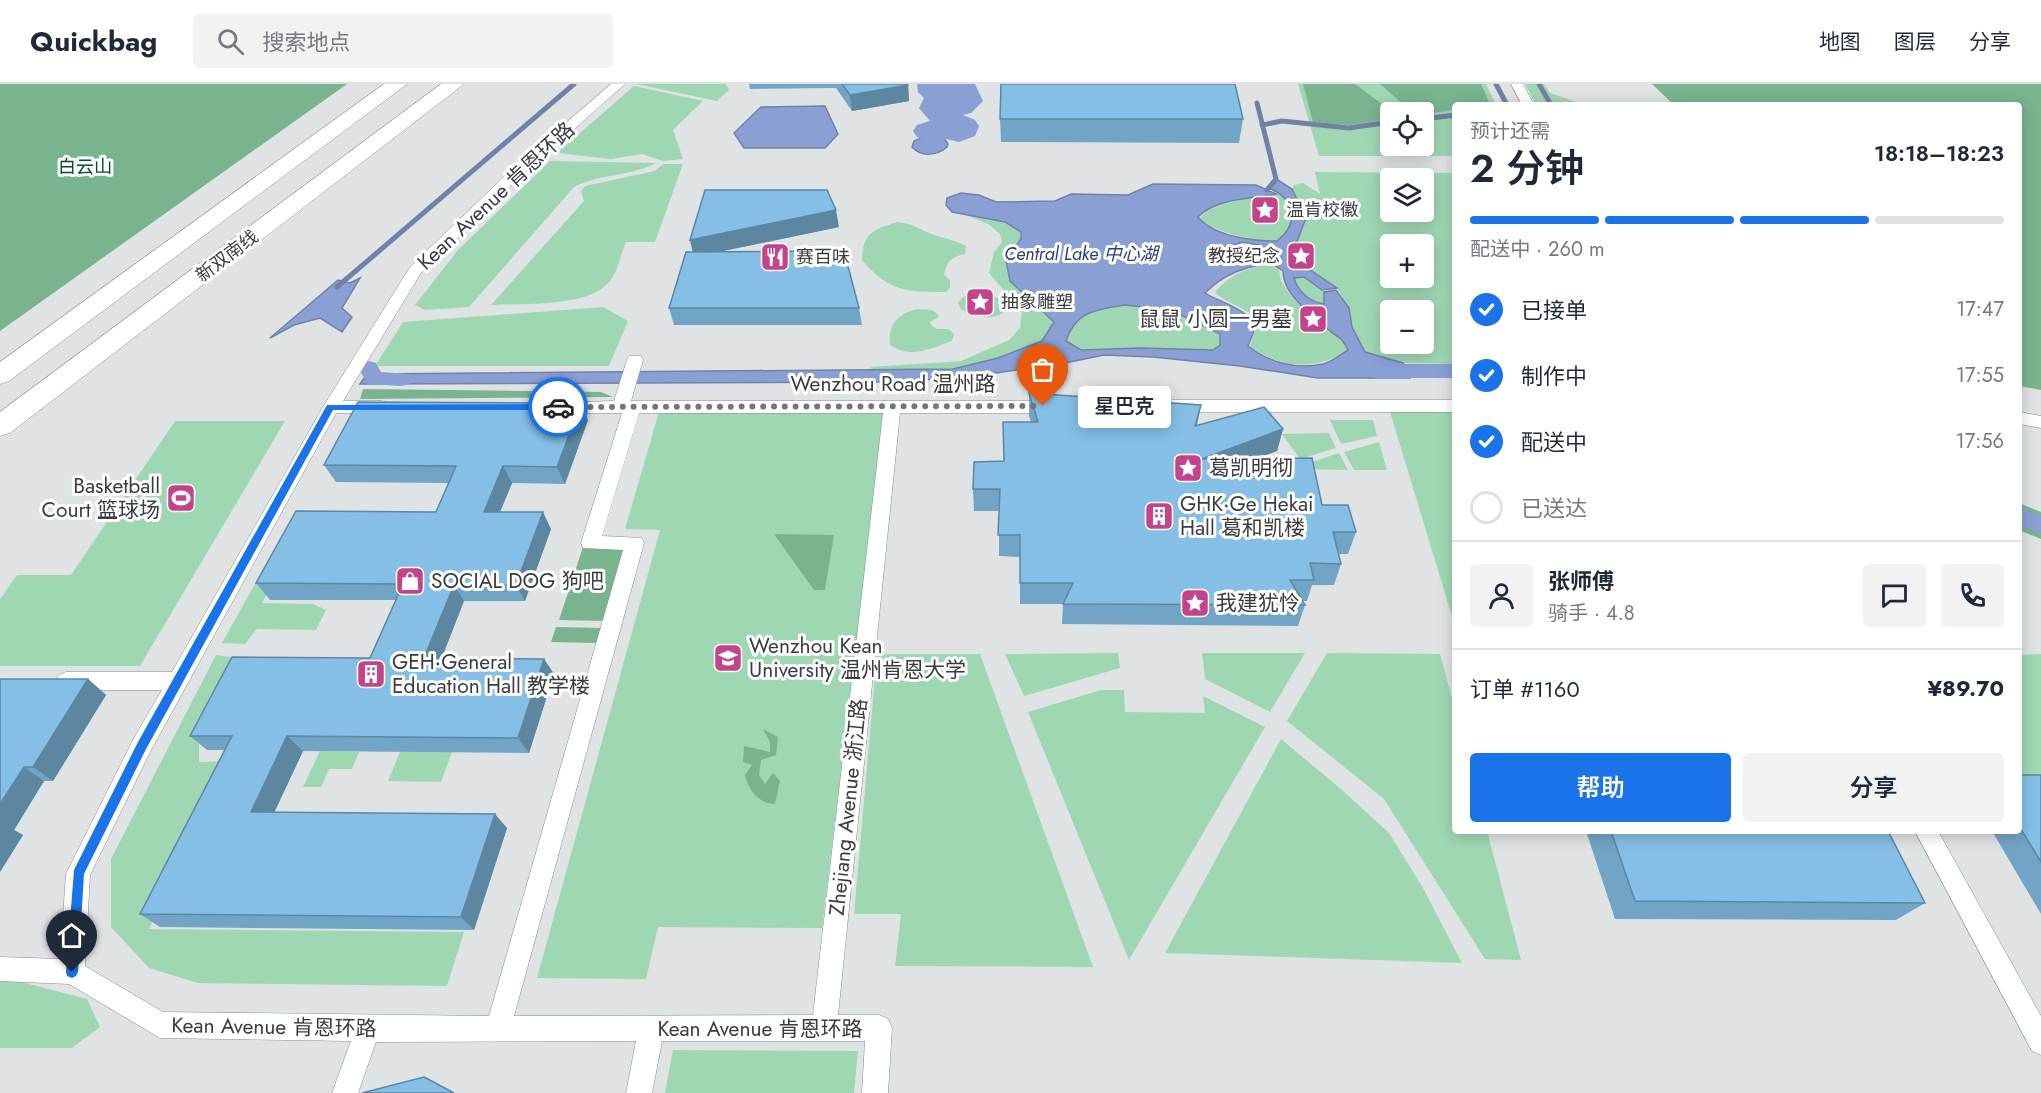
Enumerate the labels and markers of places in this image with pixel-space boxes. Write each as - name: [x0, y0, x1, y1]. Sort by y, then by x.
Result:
- place icon: 温肯校徽: [1249, 194, 1281, 226]
- place label: 温肯校徽: [1286, 197, 1359, 223]
- place icon: 教授纪念: [1285, 240, 1317, 272]
- restaurant icon: 赛百味: [759, 241, 791, 273]
- place label: 教授纪念: [1208, 243, 1280, 269]
- place label: 赛百味: [796, 244, 850, 270]
- place icon: 抽象雕塑: [964, 286, 996, 318]
- place label: 抽象雕塑: [1001, 289, 1073, 315]
- place icon: 鼠鼠 小圆一男墓: [1297, 303, 1329, 335]
- place label: 鼠鼠 小圆一男墓: [1139, 304, 1292, 334]
- pin: [1017, 344, 1068, 406]
- callout: 星巴克: [1079, 385, 1172, 427]
- place icon: 葛凯明彻: [1172, 452, 1204, 484]
- place label: 葛凯明彻: [1209, 453, 1293, 483]
- place label: Basketball Court 篮球场: [42, 471, 160, 525]
- sports icon: Basketball Court 篮球场: [165, 482, 197, 514]
- place label: GHK·Ge Hekai Hall 葛和凯楼: [1180, 489, 1313, 543]
- building icon: GHK·Ge Hekai Hall 葛和凯楼: [1143, 500, 1175, 532]
- shop icon: SOCIAL DOG 狗吧: [394, 565, 426, 597]
- place label: SOCIAL DOG 狗吧: [431, 566, 604, 596]
- place icon: 我建犹怜: [1179, 587, 1211, 619]
- place label: 我建犹怜: [1216, 588, 1300, 618]
- place label: Wenzhou Kean University 温州肯恩大学: [749, 631, 966, 685]
- school or university icon: Wenzhou Kean University 温州肯恩大学: [712, 642, 744, 674]
- place label: GEH·General Education Hall 教学楼: [392, 647, 590, 701]
- building icon: GEH·General Education Hall 教学楼: [355, 658, 387, 690]
- pin: [46, 910, 97, 972]

